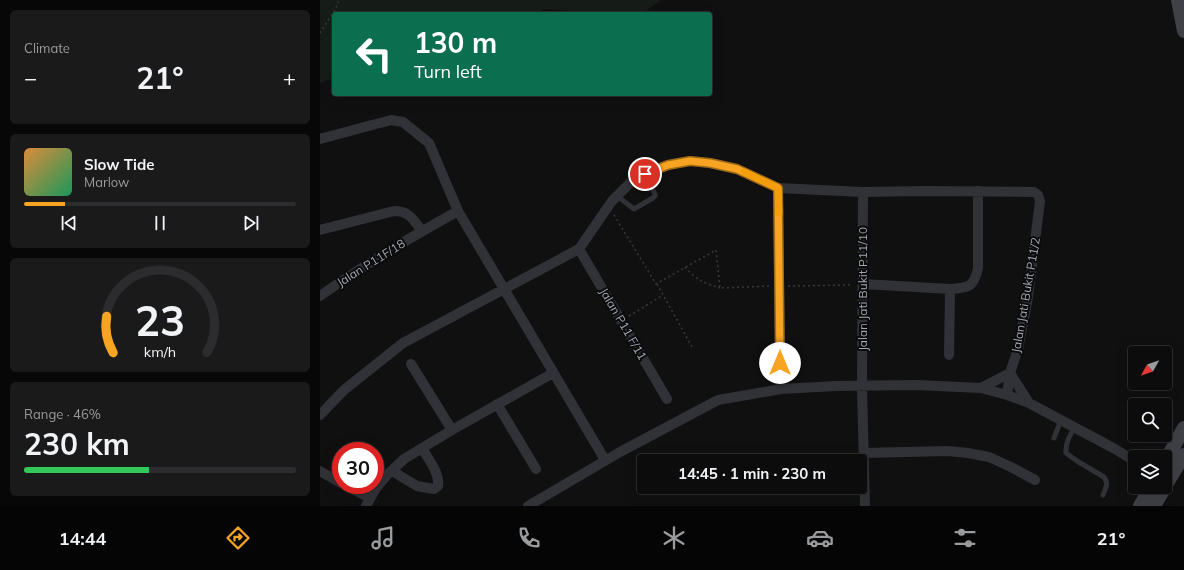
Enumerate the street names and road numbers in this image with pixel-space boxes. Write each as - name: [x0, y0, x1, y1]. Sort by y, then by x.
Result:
- street label: Jalan Jati Bukit P11/10: [855, 227, 870, 351]
- street label: Jalan P11F/18: [334, 236, 408, 290]
- street label: Jalan Jati Bukit P11/2: [1008, 236, 1043, 354]
- street label: Jalan P11 F/11: [597, 285, 650, 363]

